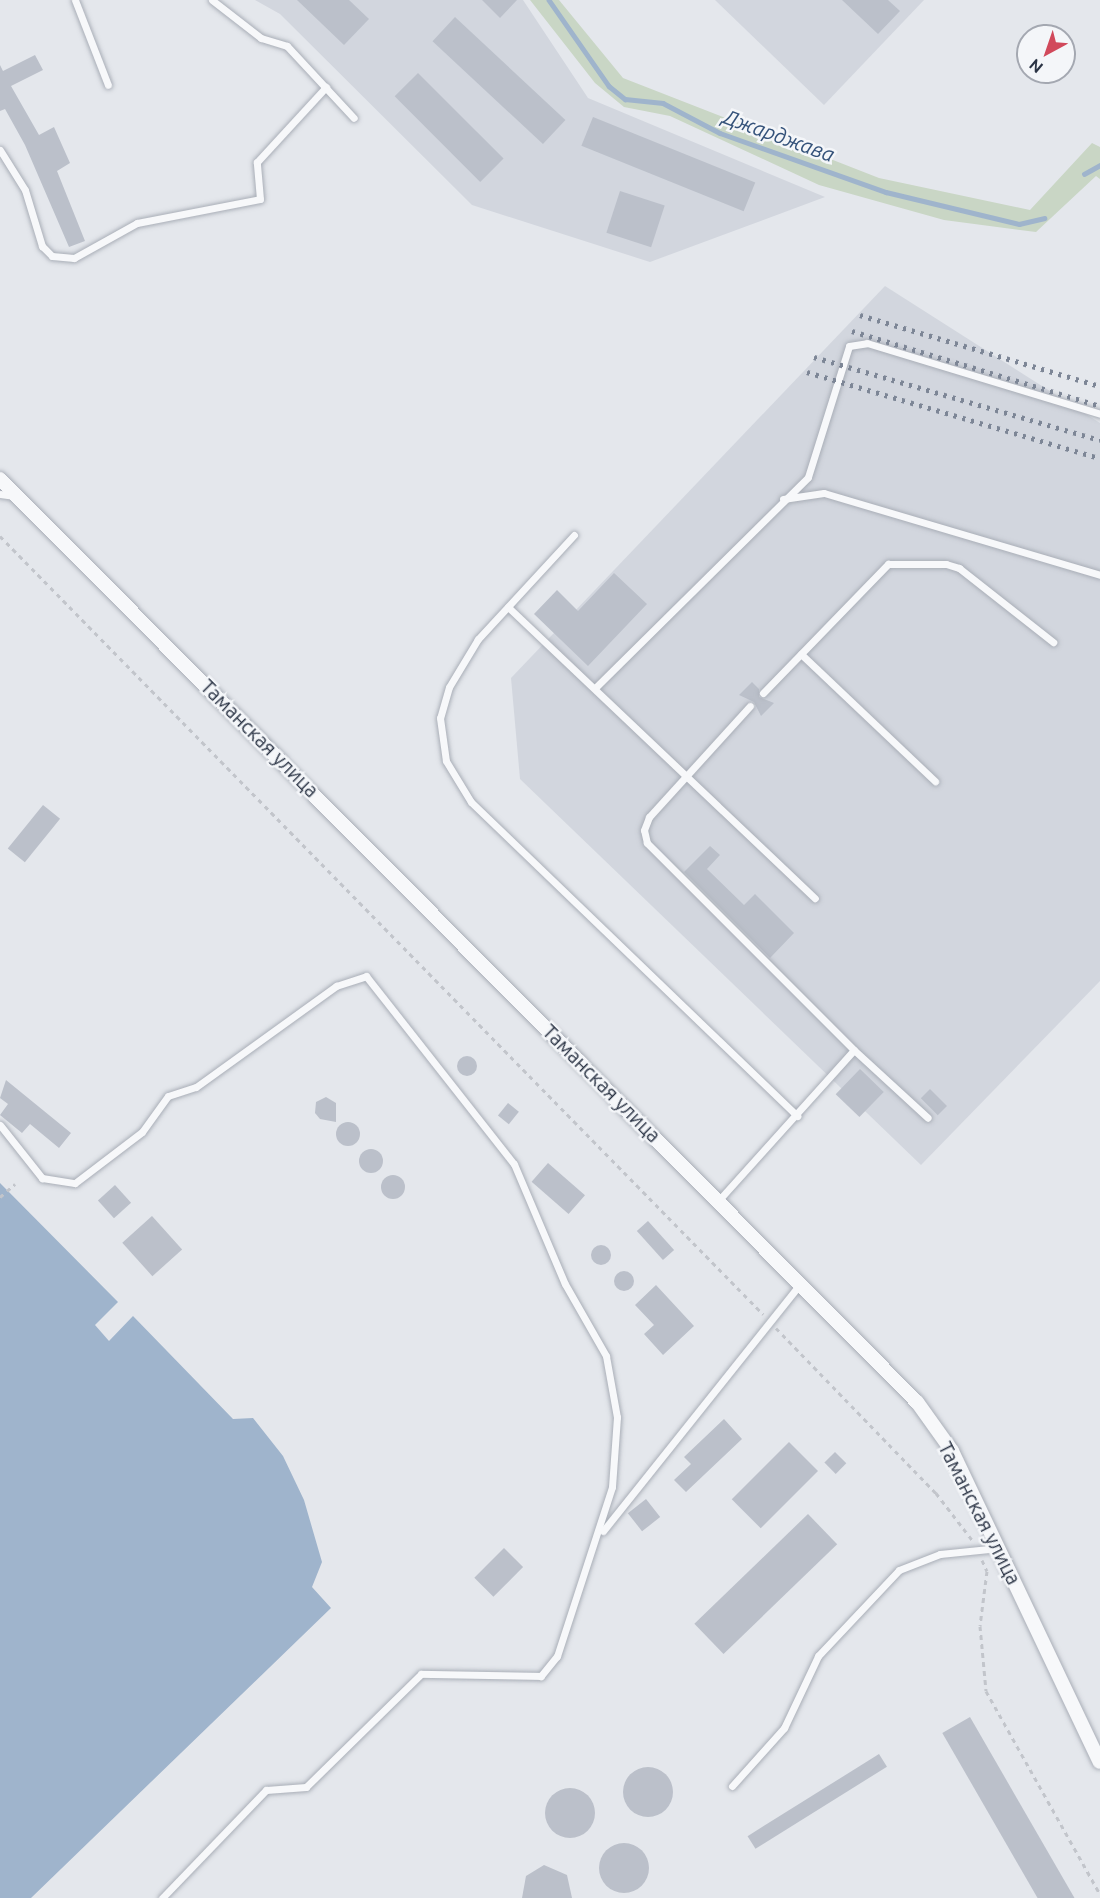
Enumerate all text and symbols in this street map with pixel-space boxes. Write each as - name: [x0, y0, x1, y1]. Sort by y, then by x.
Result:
- north arrow: [1016, 24, 1076, 84]
- text: N: [1025, 56, 1046, 77]
- water label: Джарджава: [720, 103, 838, 167]
- street label: Таманская улица: [196, 674, 324, 802]
- street label: Таманская улица: [538, 1019, 666, 1147]
- street label: Таманская улица: [934, 1438, 1026, 1588]

